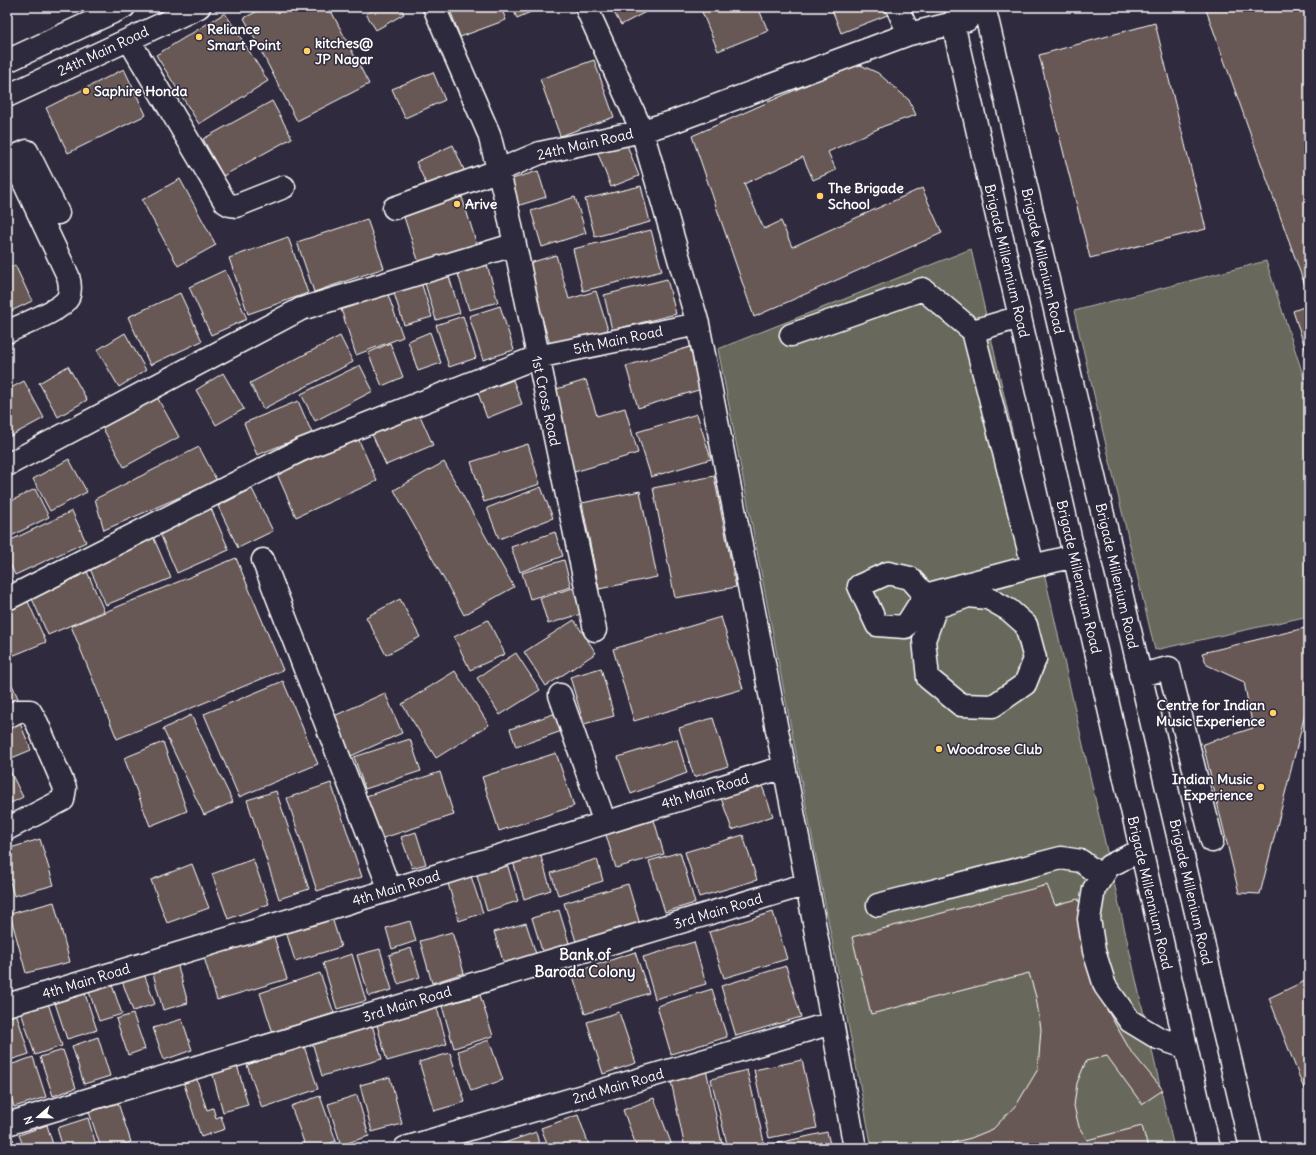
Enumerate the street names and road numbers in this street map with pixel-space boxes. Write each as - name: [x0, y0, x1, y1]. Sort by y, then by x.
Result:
- street label: 24th Main Road: [55, 22, 151, 80]
- street label: 24th Main Road: [535, 124, 635, 164]
- street label: Brigade Millennium Road: [981, 182, 1033, 340]
- street label: Brigade Millenium Road: [1017, 186, 1069, 336]
- street label: 5th Main Road: [572, 322, 664, 358]
- street label: 1st Cross Road: [528, 354, 564, 448]
- street label: Brigade Millennium Road: [1053, 498, 1105, 656]
- street label: Brigade Millenium Road: [1091, 501, 1143, 651]
- street label: 4th Main Road: [659, 769, 751, 813]
- street label: Brigade Millennium Road: [1124, 814, 1176, 972]
- street label: Brigade Millenium Road: [1165, 817, 1217, 967]
- street label: 4th Main Road: [350, 866, 442, 910]
- street label: 3rd Main Road: [672, 889, 764, 933]
- street label: 4th Main Road: [40, 959, 132, 1003]
- street label: 3rd Main Road: [361, 982, 453, 1026]
- street label: 2nd Main Road: [570, 1064, 666, 1108]

